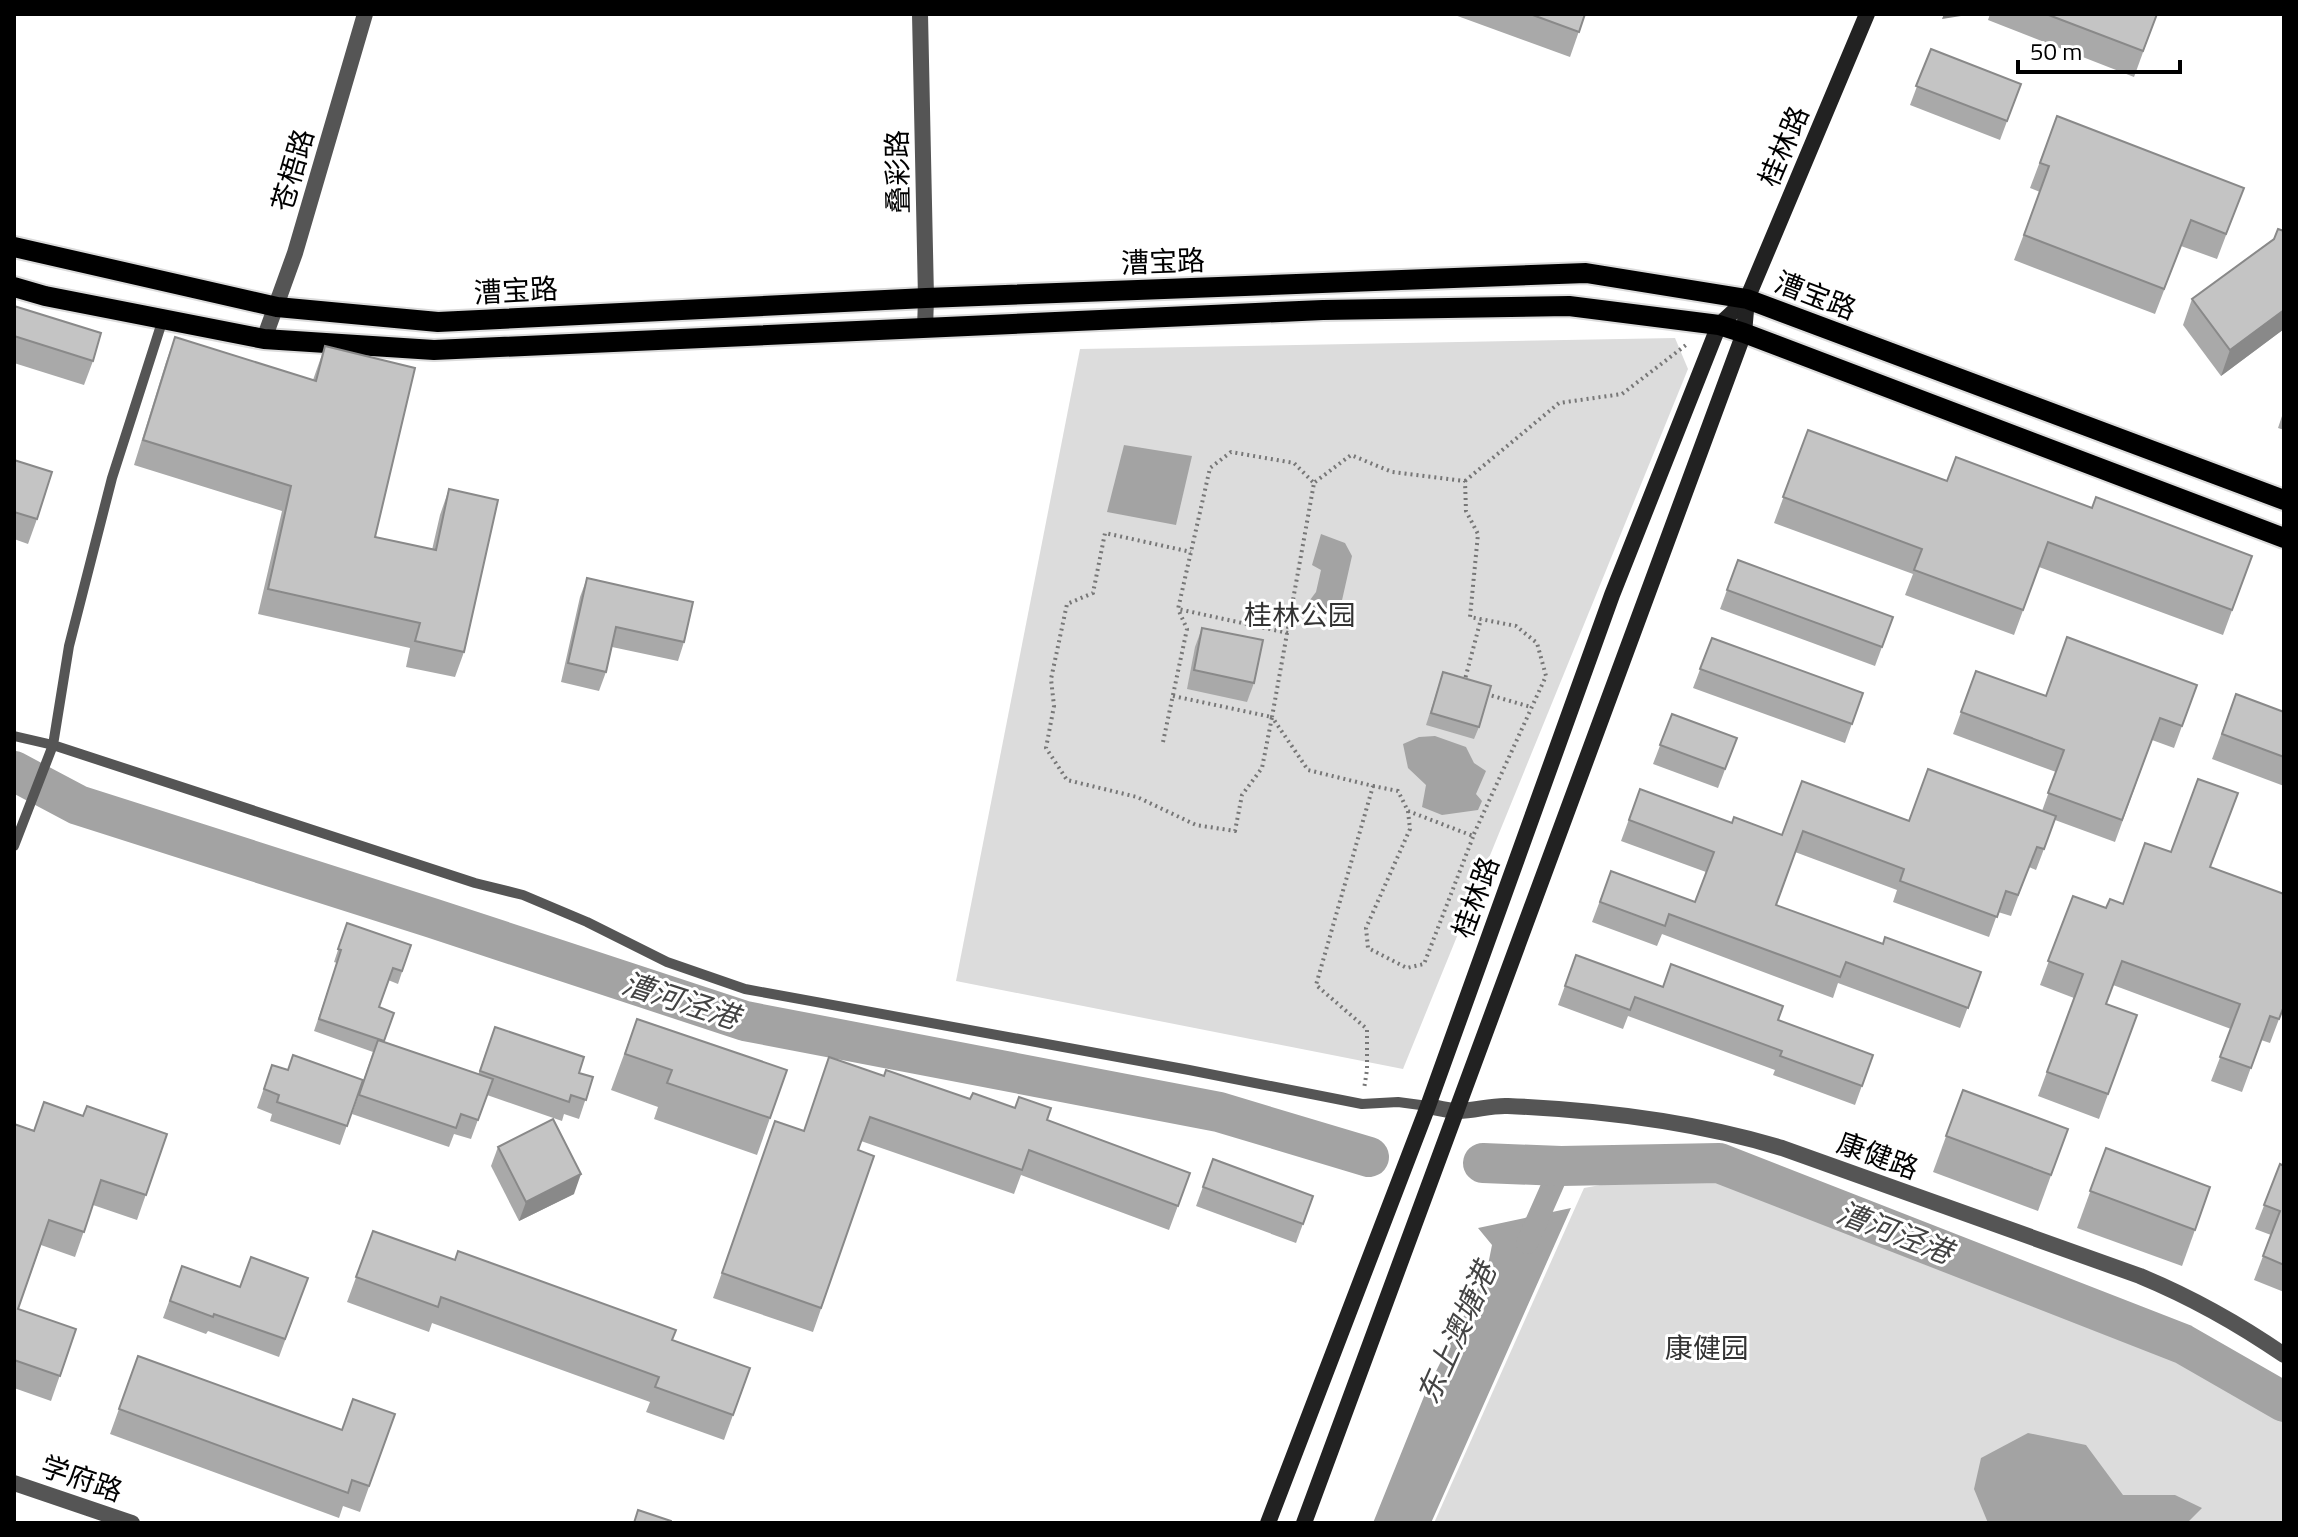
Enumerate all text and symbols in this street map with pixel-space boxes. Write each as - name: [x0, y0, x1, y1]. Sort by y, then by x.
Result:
- scale bar: [2018, 24, 2180, 74]
- text: 50 m: [2030, 33, 2082, 69]
- street label: 桂林路: [1747, 99, 1819, 193]
- street label: 苍梧路: [260, 124, 324, 216]
- street label: 叠彩路: [875, 130, 919, 214]
- street label: 漕宝路: [1120, 238, 1206, 284]
- street label: 漕宝路: [1769, 260, 1863, 330]
- street label: 漕宝路: [473, 266, 559, 314]
- park label: 桂林公园: [1244, 593, 1356, 636]
- street label: 桂林路: [1440, 850, 1510, 944]
- water label: 漕河泾港: [617, 960, 749, 1042]
- street label: 康健路: [1831, 1120, 1925, 1190]
- water label: 漕河泾港: [1831, 1189, 1963, 1276]
- water label: 东上澳塘港: [1404, 1251, 1509, 1411]
- park label: 康健园: [1665, 1326, 1749, 1369]
- street label: 学府路: [35, 1444, 129, 1512]

